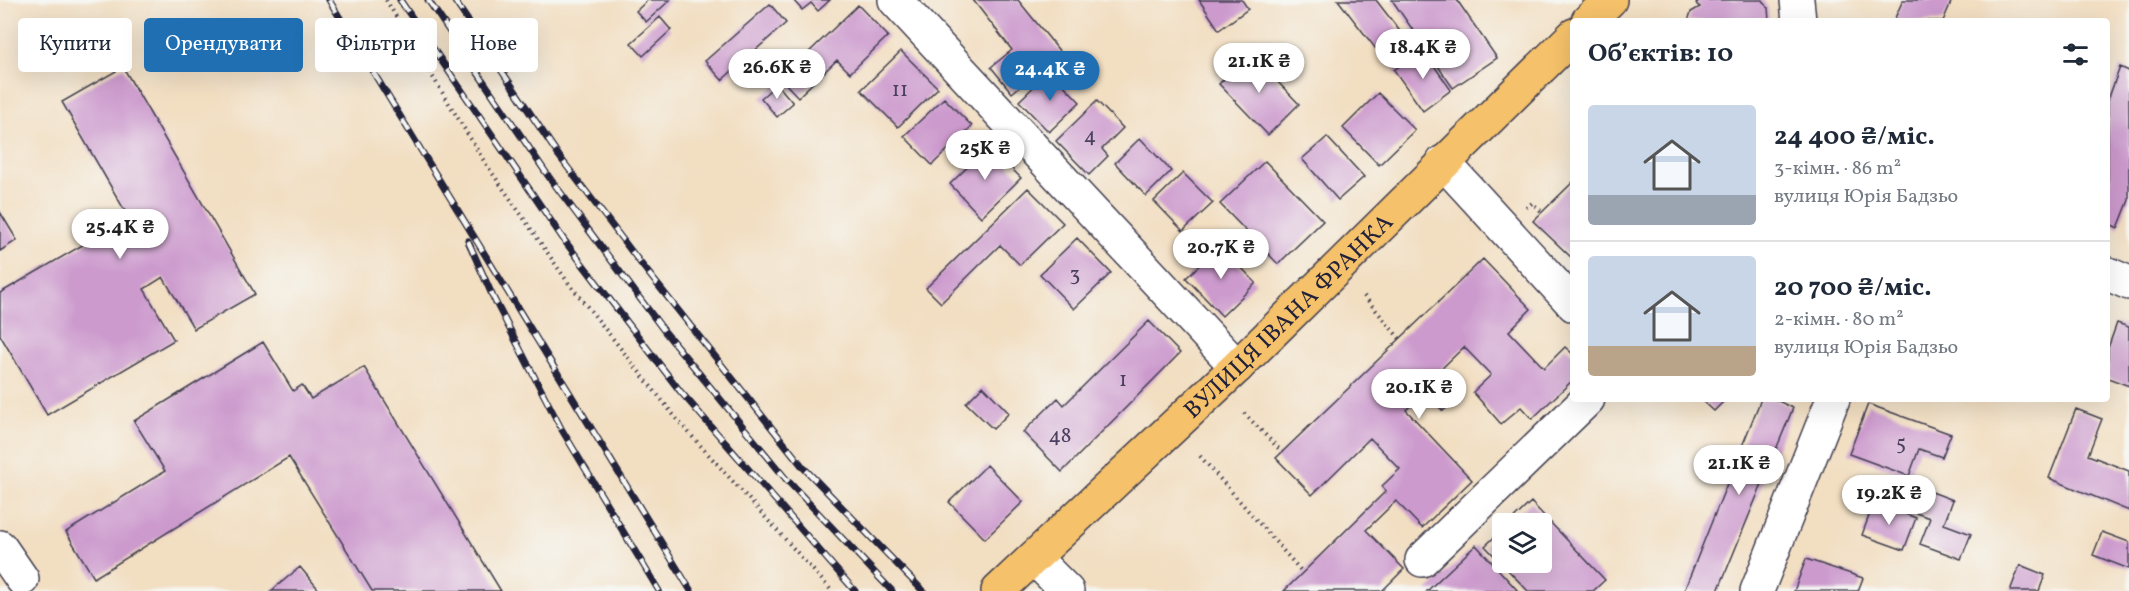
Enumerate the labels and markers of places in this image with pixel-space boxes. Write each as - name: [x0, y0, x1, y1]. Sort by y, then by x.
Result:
- pin: 18.4K ₴: [1368, 29, 1478, 80]
- pin: 21.1K ₴: [1204, 43, 1314, 94]
- pin: 26.6K ₴: [722, 49, 832, 100]
- pin: 24.4K ₴: [995, 51, 1105, 102]
- pin: 25K ₴: [943, 130, 1027, 181]
- pin: 25.4K ₴: [65, 209, 175, 260]
- pin: 20.7K ₴: [1166, 229, 1276, 280]
- pin: 20.1K ₴: [1364, 369, 1474, 420]
- pin: 21.1K ₴: [1684, 445, 1794, 496]
- pin: 19.2K ₴: [1834, 475, 1944, 526]

